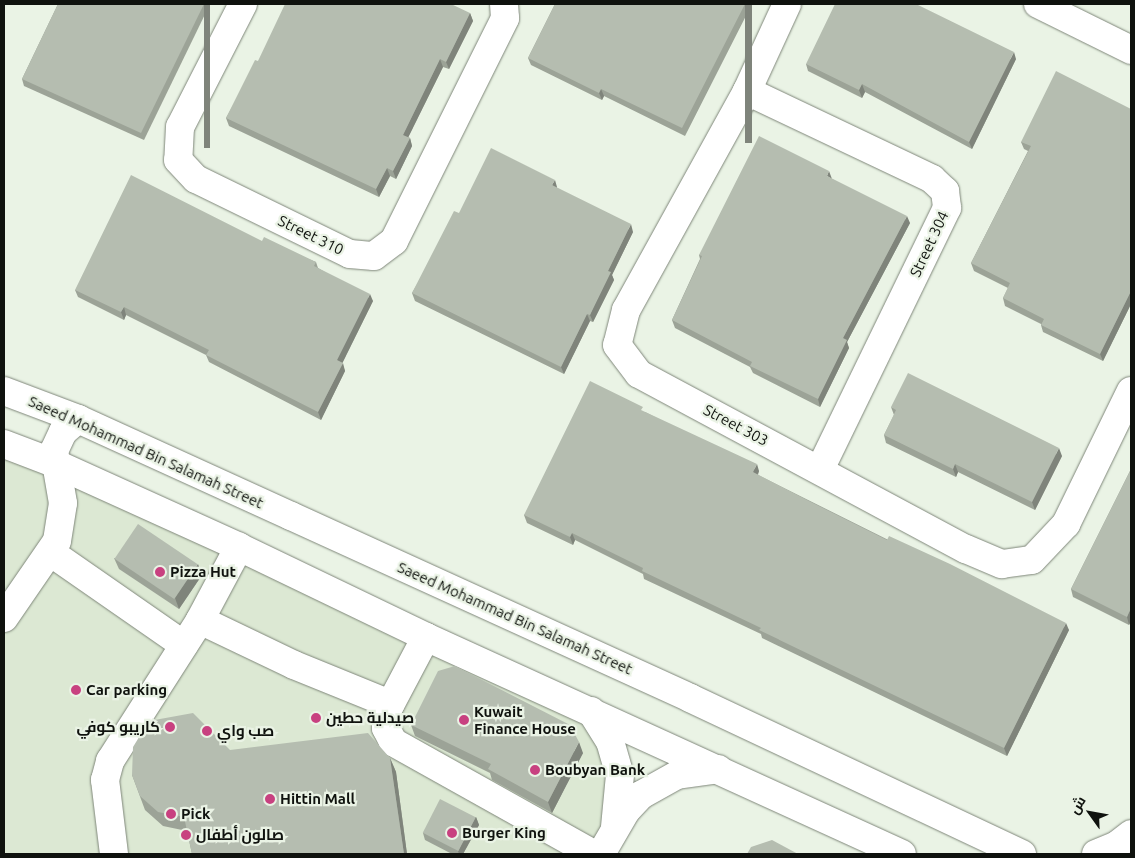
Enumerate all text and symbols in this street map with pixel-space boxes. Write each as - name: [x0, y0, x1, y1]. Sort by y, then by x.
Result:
- street label: Street 304: [906, 208, 952, 280]
- street label: Street 310: [275, 211, 347, 259]
- street label: Saeed Mohammad Bin Salamah Street: [26, 392, 266, 512]
- street label: Street 303: [701, 400, 771, 450]
- street label: Saeed Mohammad Bin Salamah Street: [395, 558, 635, 678]
- place label: Pizza Hut: [170, 563, 236, 581]
- marker: Pizza Hut: [154, 566, 166, 578]
- place label: Car parking: [86, 681, 167, 699]
- marker: Car parking: [70, 684, 82, 696]
- place label: Kuwait Finance House: [474, 702, 576, 737]
- place label: صيدلية حطين: [326, 709, 414, 727]
- marker: صيدلية حطين: [310, 712, 322, 724]
- marker: Kuwait Finance House: [458, 714, 470, 726]
- place label: كاريبو كوفي: [76, 718, 160, 736]
- marker: كاريبو كوفي: [164, 721, 176, 733]
- place label: صب واي: [217, 722, 274, 740]
- marker: صب واي: [201, 725, 213, 737]
- place label: Boubyan Bank: [545, 761, 645, 779]
- marker: Boubyan Bank: [529, 764, 541, 776]
- north arrow: [1065, 788, 1115, 838]
- place label: Hittin Mall: [280, 790, 355, 808]
- marker: Hittin Mall: [264, 793, 276, 805]
- text: ش: [1066, 793, 1089, 817]
- place label: Pick: [181, 805, 210, 823]
- marker: Pick: [165, 808, 177, 820]
- place label: Burger King: [462, 824, 546, 842]
- place label: صالون أطفال: [196, 826, 284, 844]
- marker: Burger King: [446, 827, 458, 839]
- marker: صالون أطفال: [180, 829, 192, 841]

